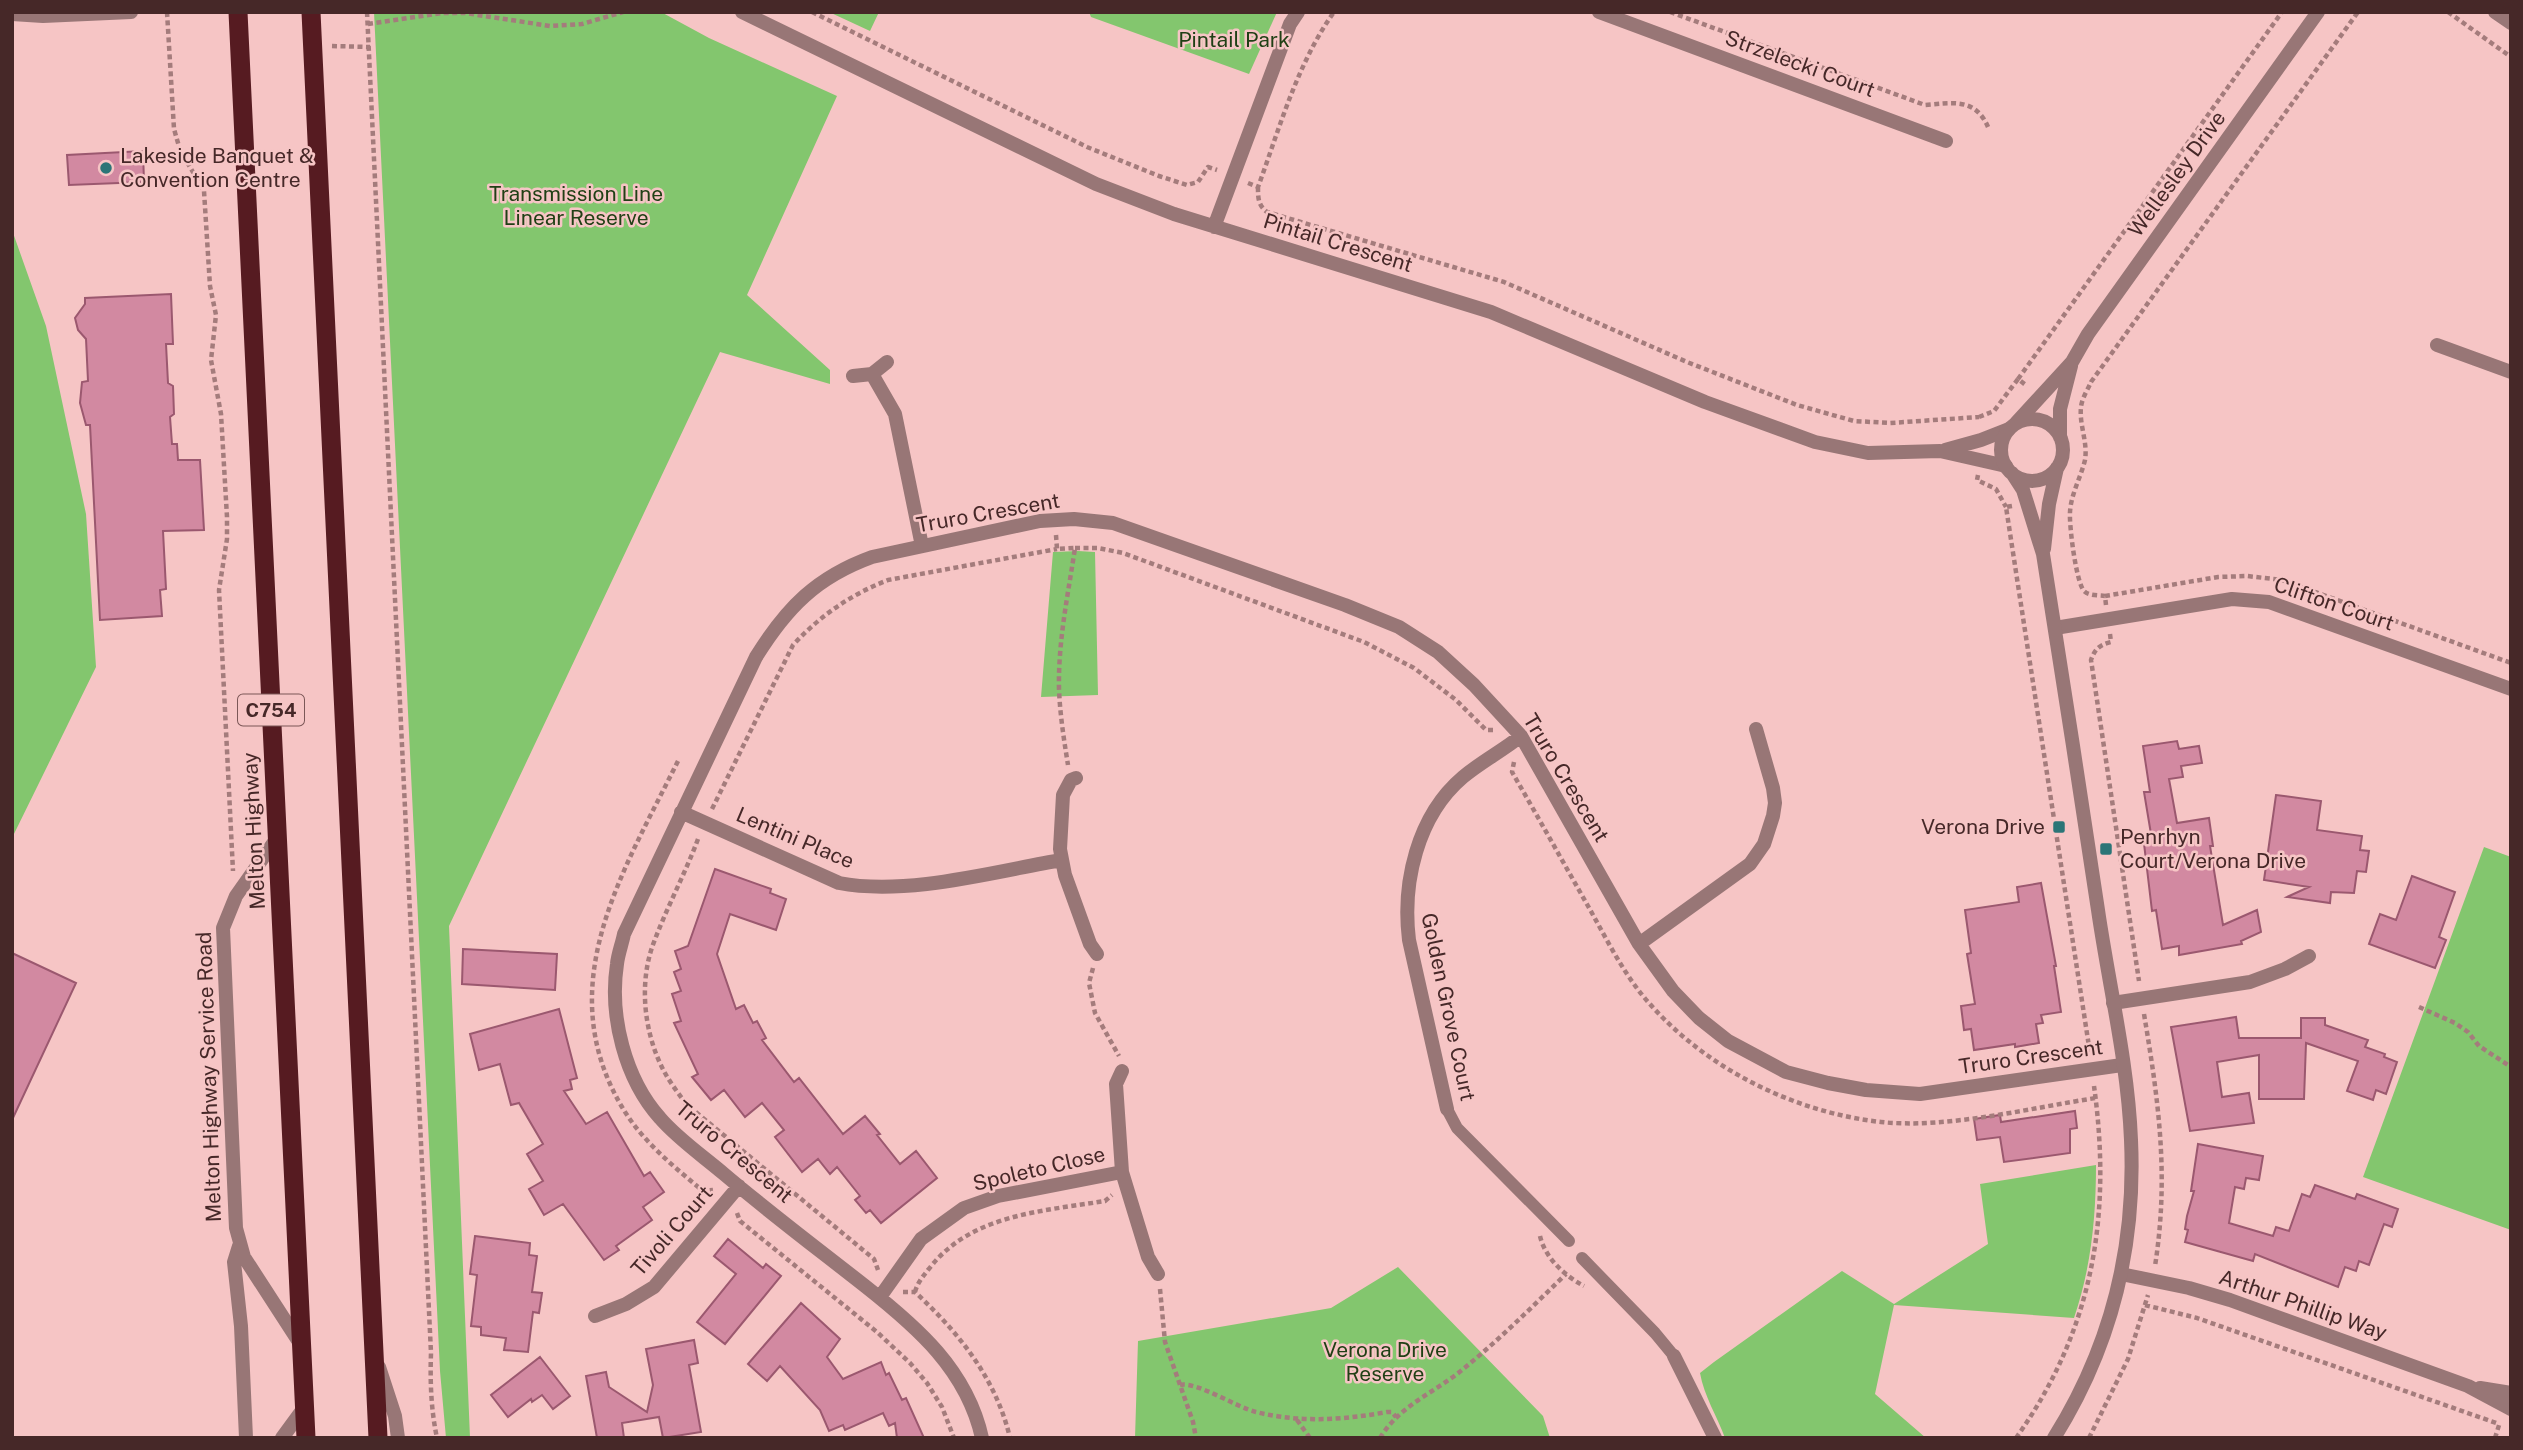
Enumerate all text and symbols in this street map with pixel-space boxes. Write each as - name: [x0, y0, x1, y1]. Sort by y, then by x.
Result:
- street label: Strzelecki Court: [1722, 25, 1879, 102]
- park label: Pintail Park: [1178, 27, 1290, 52]
- street label: Wellesley Drive: [2123, 106, 2231, 241]
- place label: Lakeside Banquet & Convention Centre: [120, 143, 314, 192]
- marker: Lakeside Banquet & Convention Centre: [98, 160, 114, 176]
- park label: Transmission Line Linear Reserve: [489, 181, 663, 230]
- street label: Pintail Crescent: [1260, 208, 1416, 277]
- street label: Truro Crescent: [914, 488, 1062, 537]
- street label: Clifton Court: [2271, 571, 2397, 636]
- road number: C754: [238, 694, 304, 726]
- street label: Truro Crescent: [1518, 709, 1615, 846]
- street label: Melton Highway: [237, 752, 270, 910]
- street label: Lentini Place: [732, 801, 858, 874]
- place label: Verona Drive: [1921, 814, 2045, 839]
- marker: Verona Drive: [2051, 819, 2067, 835]
- place label: Penrhyn Court/Verona Drive: [2120, 824, 2306, 873]
- marker: Penrhyn Court/Verona Drive: [2098, 841, 2114, 857]
- street label: Golden Grove Court: [1416, 911, 1481, 1103]
- street label: Melton Highway Service Road: [191, 931, 226, 1223]
- street label: Truro Crescent: [1957, 1034, 2105, 1079]
- street label: Truro Crescent: [671, 1095, 798, 1208]
- street label: Spoleto Close: [970, 1141, 1107, 1196]
- street label: Tivoli Court: [626, 1181, 718, 1281]
- street label: Arthur Phillip Way: [2216, 1264, 2390, 1345]
- park label: Verona Drive Reserve: [1323, 1337, 1447, 1386]

